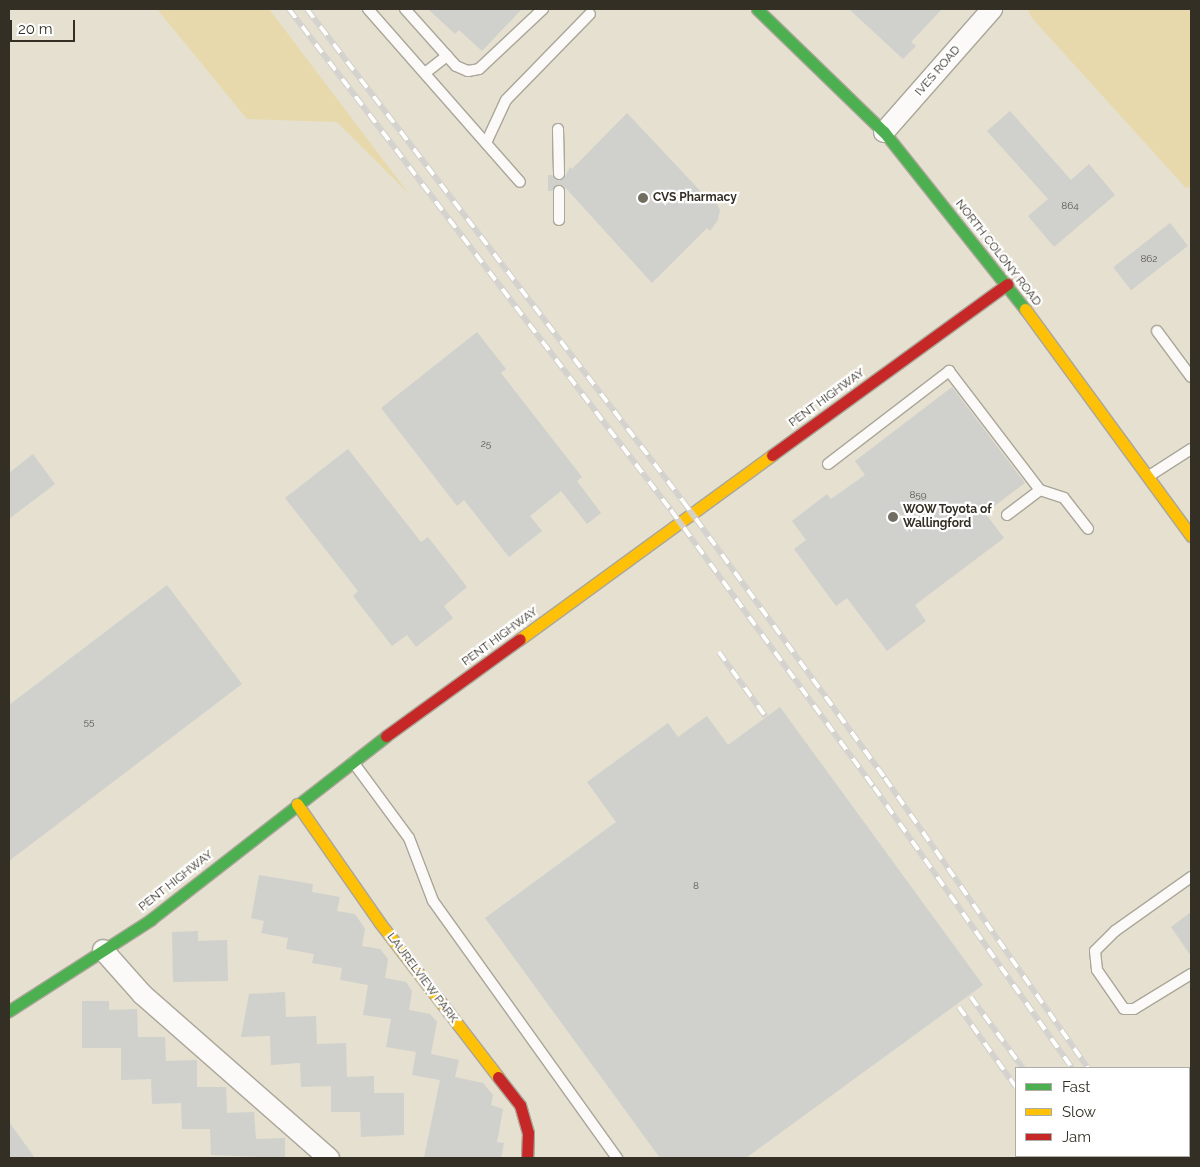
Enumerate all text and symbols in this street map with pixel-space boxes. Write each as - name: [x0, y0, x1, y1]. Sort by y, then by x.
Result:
- scale bar: [12, 10, 78, 42]
- text: 20 m: [18, 20, 53, 38]
- street label: IVES ROAD: [912, 43, 964, 99]
- place label: CVS Pharmacy: [653, 191, 737, 205]
- marker: CVS Pharmacy: [637, 192, 649, 204]
- street label: NORTH COLONY ROAD: [952, 197, 1044, 309]
- house number: 864: [1061, 200, 1079, 212]
- house number: 862: [1140, 253, 1158, 265]
- street label: PENT HIGHWAY: [786, 366, 868, 430]
- house number: 25: [481, 438, 491, 450]
- house number: 859: [909, 489, 927, 501]
- place label: WOW Toyota of Wallingford: [903, 503, 992, 531]
- marker: WOW Toyota of Wallingford: [887, 511, 899, 523]
- street label: PENT HIGHWAY: [459, 605, 541, 669]
- house number: 55: [84, 716, 94, 728]
- street label: PENT HIGHWAY: [136, 847, 216, 915]
- house number: 8: [693, 880, 699, 892]
- street label: LAURELVIEW PARK: [383, 930, 461, 1026]
- legend: [1015, 1067, 1190, 1157]
- text: Fast: [1062, 1078, 1090, 1096]
- text: Slow: [1062, 1103, 1096, 1121]
- text: Jam: [1062, 1128, 1091, 1146]

